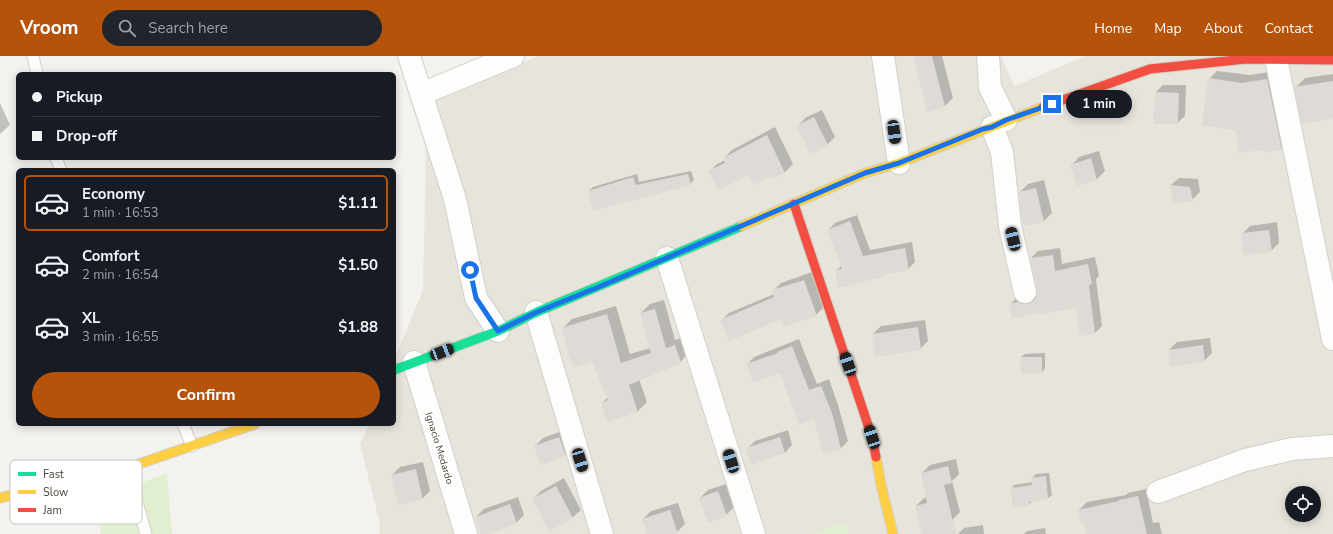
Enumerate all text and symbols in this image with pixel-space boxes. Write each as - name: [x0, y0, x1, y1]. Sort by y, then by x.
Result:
- search box: [102, 10, 382, 46]
- text: Vroom: [20, 15, 78, 41]
- icon: search: [116, 17, 138, 39]
- text: Search here: [148, 18, 228, 38]
- text: Home: [1094, 19, 1132, 38]
- text: Map: [1154, 19, 1182, 38]
- text: About: [1204, 19, 1243, 38]
- text: Contact: [1265, 19, 1313, 38]
- text: Pickup: [56, 87, 102, 107]
- callout: 1 min: [1066, 90, 1132, 118]
- route end: [1043, 95, 1061, 113]
- text: 1 min: [1082, 95, 1116, 113]
- car: [886, 119, 902, 145]
- text: Drop-off: [56, 126, 117, 146]
- text: Economy: [82, 184, 145, 204]
- icon: car: [34, 185, 70, 221]
- text: $1.11: [338, 193, 378, 213]
- text: 1 min · 16:53: [82, 204, 158, 222]
- car: [1004, 226, 1022, 252]
- text: Comfort: [82, 246, 139, 266]
- icon: car: [34, 247, 70, 283]
- text: $1.50: [338, 255, 378, 275]
- route start: [461, 261, 479, 279]
- text: 2 min · 16:54: [82, 266, 158, 284]
- text: XL: [82, 308, 101, 328]
- icon: car: [34, 309, 70, 345]
- text: $1.88: [338, 317, 378, 337]
- text: 3 min · 16:55: [82, 328, 158, 346]
- car: [429, 342, 455, 362]
- car: [838, 351, 858, 377]
- button: Confirm: [32, 372, 380, 418]
- street label: Ignacio Medardo: [421, 411, 457, 486]
- car: [863, 424, 881, 450]
- car: [571, 447, 589, 473]
- car: [722, 448, 740, 474]
- legend: [10, 460, 142, 524]
- text: Fast: [43, 467, 64, 482]
- text: Slow: [43, 485, 68, 500]
- map controls: [1285, 486, 1321, 522]
- button: locate: [1285, 486, 1321, 522]
- text: Jam: [42, 503, 62, 518]

